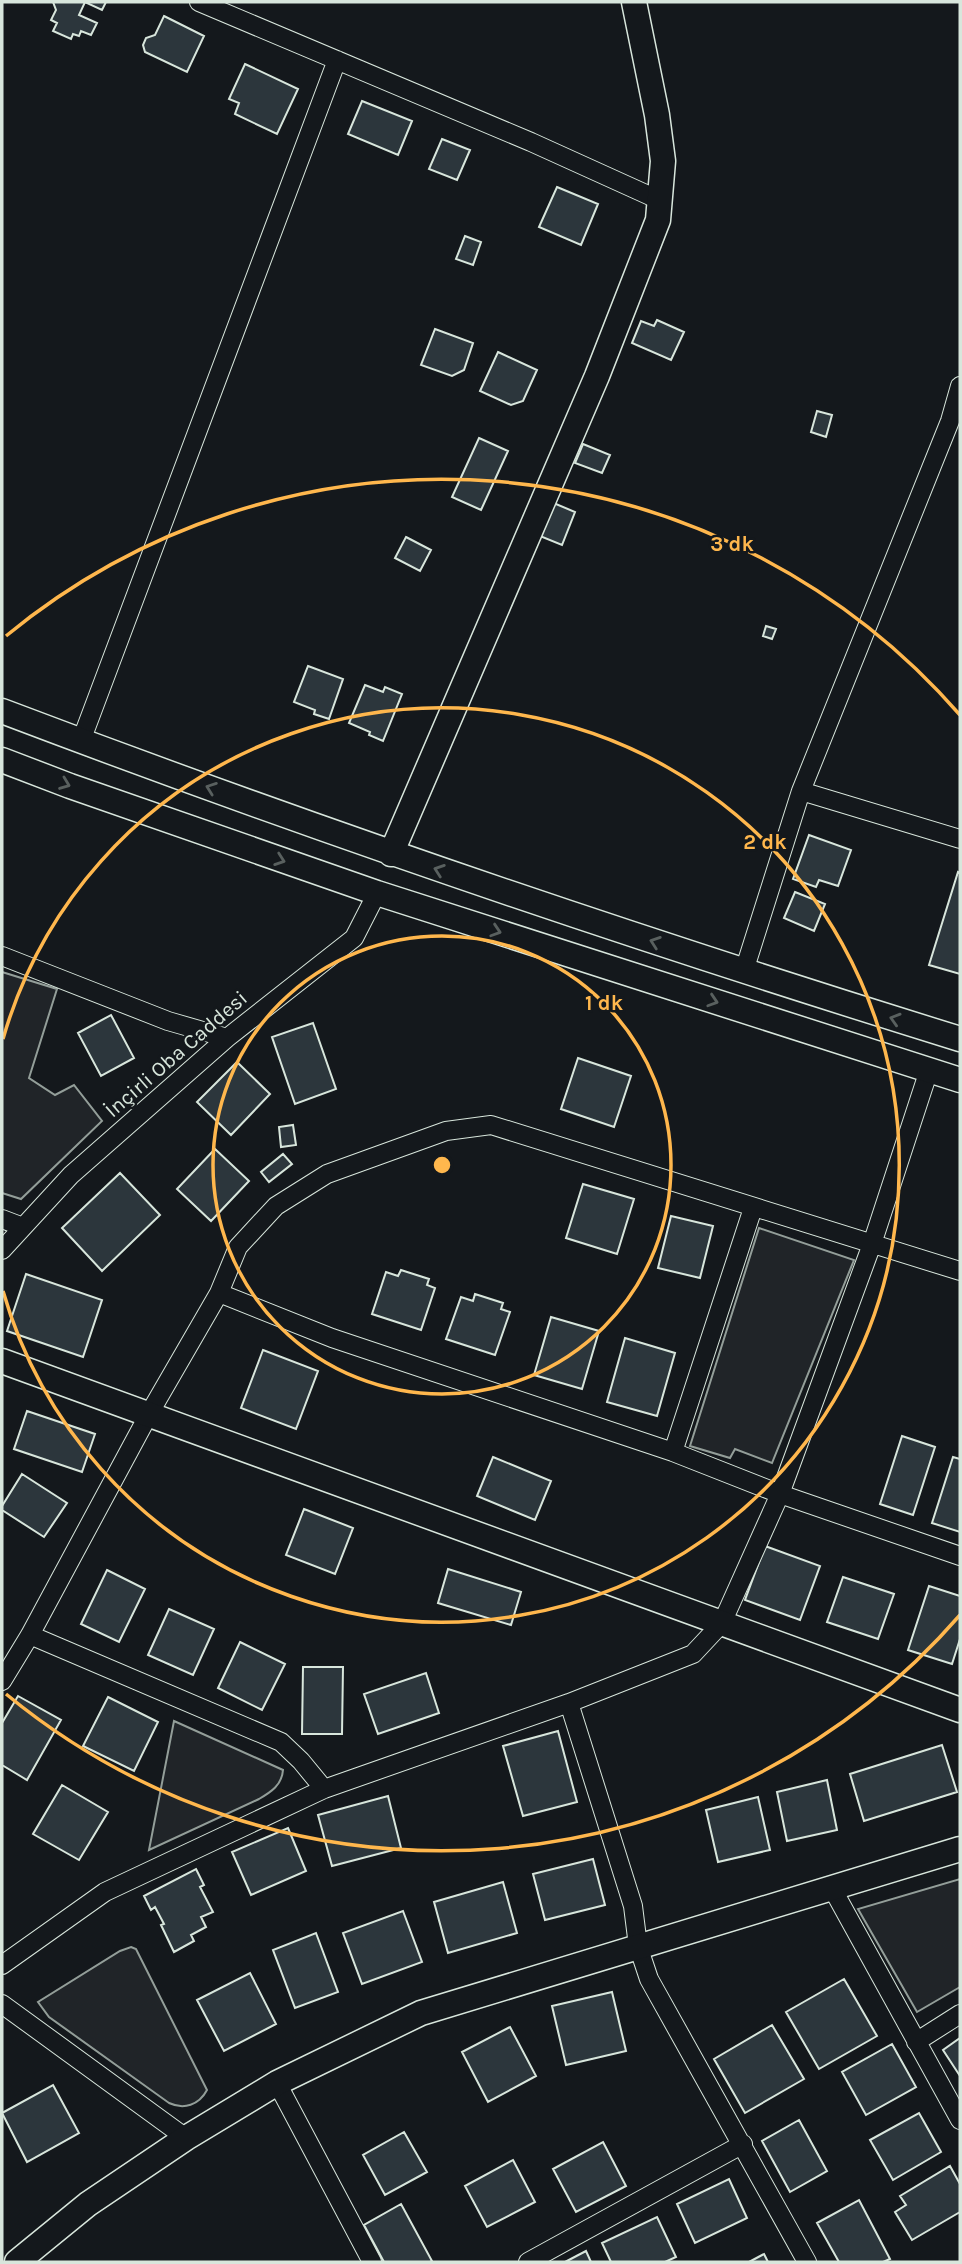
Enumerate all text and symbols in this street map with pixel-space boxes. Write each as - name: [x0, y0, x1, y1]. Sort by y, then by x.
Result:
- text: 3 dk: [710, 532, 754, 556]
- one-way arrow: [59, 776, 71, 790]
- one-way arrow: [206, 783, 218, 797]
- text: 2 dk: [743, 830, 787, 854]
- one-way arrow: [274, 852, 286, 866]
- one-way arrow: [434, 864, 446, 878]
- one-way arrow: [490, 923, 502, 938]
- one-way arrow: [649, 936, 662, 950]
- street label: İnçirli Oba Caddesi: [100, 986, 252, 1122]
- text: 1 dk: [585, 991, 624, 1015]
- one-way arrow: [706, 993, 718, 1007]
- one-way arrow: [889, 1012, 901, 1027]
- centre of rings: [430, 1153, 454, 1177]

